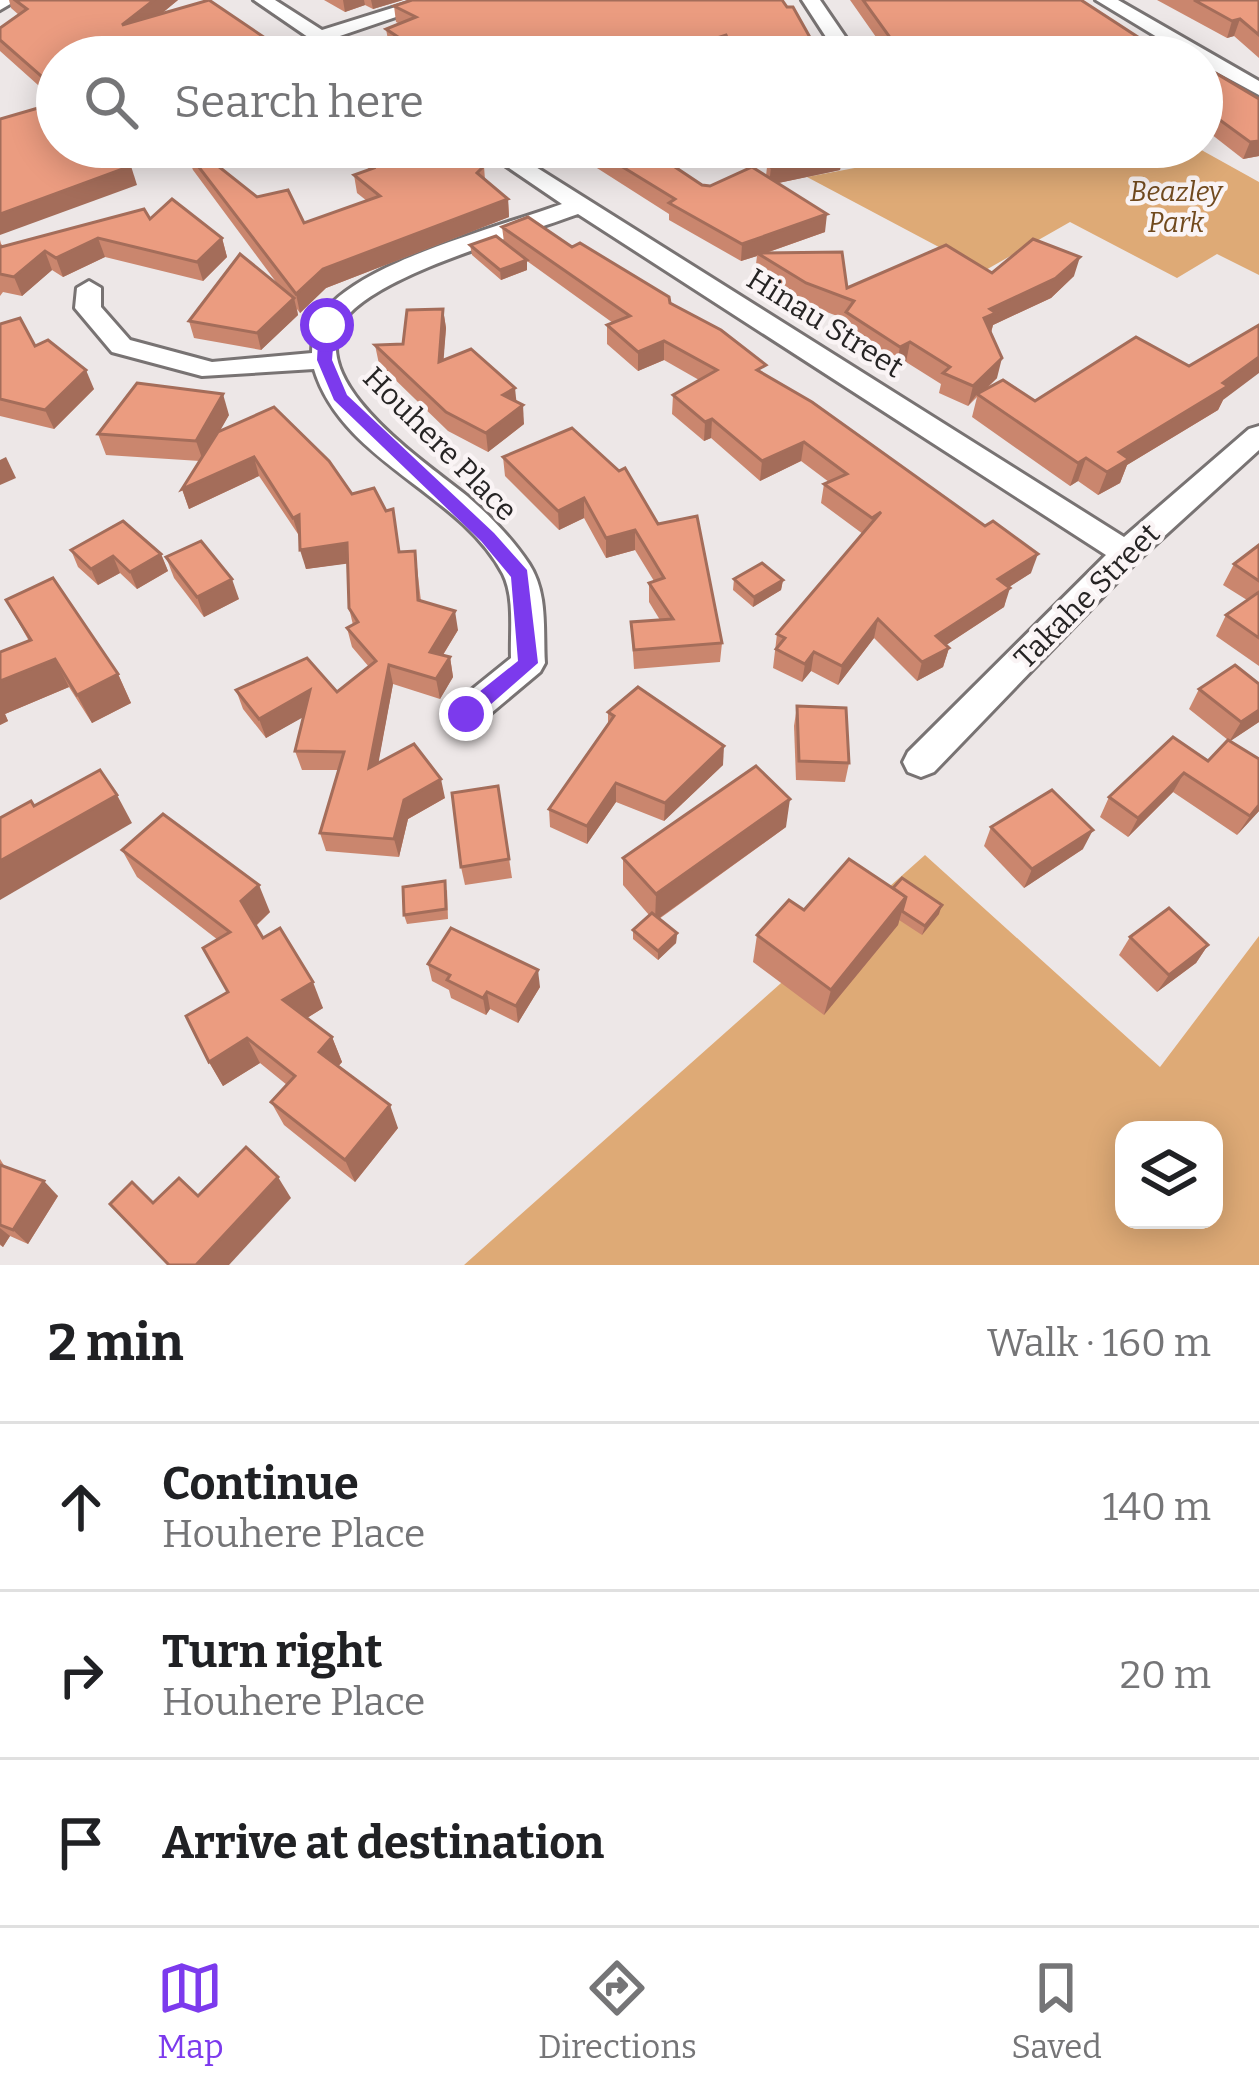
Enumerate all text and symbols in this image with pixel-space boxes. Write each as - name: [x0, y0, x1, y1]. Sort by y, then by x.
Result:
- search box: [36, 36, 1223, 168]
- icon: search: [78, 69, 144, 135]
- text: Search here: [174, 75, 424, 129]
- park label: Beazley Park: [1130, 176, 1224, 239]
- street label: Hinau Street: [740, 261, 910, 385]
- route start: [300, 298, 354, 352]
- street label: Houhere Place: [356, 360, 524, 528]
- street label: Takahe Street: [1007, 516, 1167, 676]
- route end: [439, 687, 493, 741]
- map controls: [1115, 1121, 1223, 1229]
- button: layers: [1115, 1121, 1223, 1229]
- text: 2 min: [48, 1312, 184, 1374]
- text: Walk · 160 m: [987, 1320, 1211, 1366]
- text: Continue: [162, 1457, 359, 1511]
- icon: ahead: [48, 1474, 114, 1540]
- text: 140 m: [1102, 1484, 1211, 1530]
- text: Houhere Place: [162, 1511, 425, 1557]
- text: Turn right: [162, 1625, 382, 1679]
- icon: right: [48, 1642, 114, 1708]
- text: 20 m: [1120, 1652, 1211, 1698]
- text: Houhere Place: [162, 1679, 425, 1725]
- icon: arrive: [48, 1810, 114, 1876]
- text: Arrive at destination: [162, 1816, 604, 1870]
- tab: Map: [157, 1955, 224, 2067]
- tab: Directions: [538, 1955, 697, 2067]
- tab: Saved: [1011, 1955, 1102, 2067]

